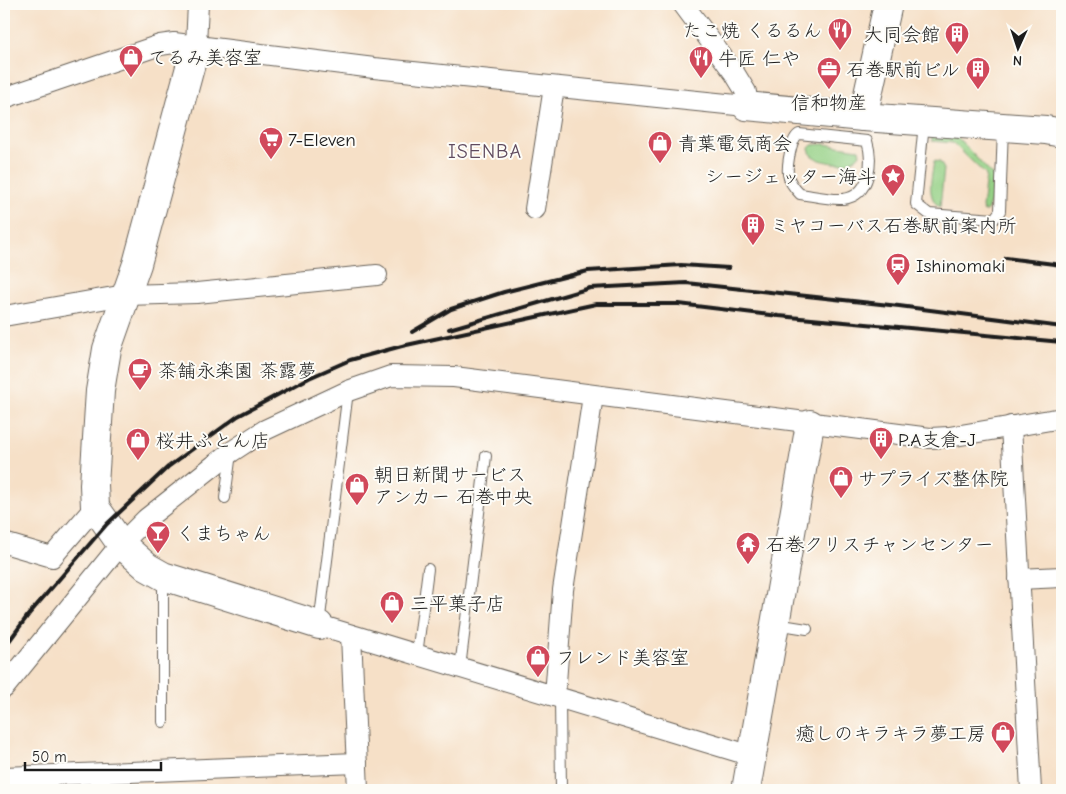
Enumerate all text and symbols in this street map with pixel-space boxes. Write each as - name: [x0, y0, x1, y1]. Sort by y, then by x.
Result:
- restaurant icon: たこ焼 くるるん: [827, 17, 853, 51]
- place label: たこ焼 くるるん: [683, 20, 822, 42]
- building icon: 大同会館: [944, 21, 970, 55]
- north arrow: [994, 22, 1044, 72]
- place label: 大同会館: [864, 24, 940, 46]
- shop icon: てるみ美容室: [118, 44, 144, 78]
- restaurant icon: 牛匠 仁や: [688, 45, 714, 79]
- place label: てるみ美容室: [148, 47, 262, 69]
- place label: 牛匠 仁や: [718, 48, 800, 70]
- text: N: [1012, 52, 1022, 69]
- office icon: 信和物産: [816, 56, 842, 90]
- building icon: 石巻駅前ビル: [965, 56, 991, 90]
- place label: 石巻駅前ビル: [846, 59, 960, 81]
- place label: 信和物産: [791, 92, 867, 114]
- supermarket icon: 7-Eleven: [258, 126, 284, 160]
- place label: 7-Eleven: [288, 129, 356, 151]
- shop icon: 青葉電気商会: [647, 130, 673, 164]
- place label: 青葉電気商会: [678, 133, 792, 155]
- district label: ISENBA: [448, 140, 522, 163]
- place icon: シージェッター海斗: [880, 163, 906, 197]
- place label: シージェッター海斗: [705, 166, 876, 188]
- building icon: ミヤコーバス石巻駅前案内所: [740, 212, 766, 246]
- place label: ミヤコーバス石巻駅前案内所: [770, 215, 1017, 237]
- station icon: Ishinomaki: [885, 252, 911, 286]
- place label: Ishinomaki: [916, 255, 1005, 277]
- cafe icon: 茶舗永楽園 茶露夢: [127, 357, 153, 391]
- place label: 茶舗永楽園 茶露夢: [158, 360, 316, 382]
- building icon: P.A支倉-J: [868, 426, 894, 460]
- shop icon: 桜井ふとん店: [125, 427, 151, 461]
- place label: P.A支倉-J: [898, 429, 976, 451]
- place label: 桜井ふとん店: [156, 430, 270, 452]
- place label: 朝日新聞サービス アンカー 石巻中央: [374, 464, 532, 508]
- shop icon: サプライズ整体院: [828, 465, 854, 499]
- place label: サプライズ整体院: [858, 468, 1008, 490]
- shop icon: 朝日新聞サービス アンカー 石巻中央: [344, 472, 370, 506]
- bar icon: くまちゃん: [145, 520, 171, 554]
- place label: くまちゃん: [176, 523, 271, 545]
- temple icon: 石巻クリスチャンセンター: [735, 531, 761, 565]
- place label: 石巻クリスチャンセンター: [766, 534, 994, 556]
- shop icon: 三平菓子店: [379, 590, 405, 624]
- place label: 三平菓子店: [410, 593, 505, 615]
- shop icon: フレンド美容室: [525, 644, 551, 678]
- place label: フレンド美容室: [556, 647, 689, 669]
- shop icon: 癒しのキラキラ夢工房: [990, 720, 1016, 754]
- place label: 癒しのキラキラ夢工房: [796, 723, 986, 745]
- scale bar: [25, 739, 161, 771]
- text: 50 m: [32, 748, 67, 766]

